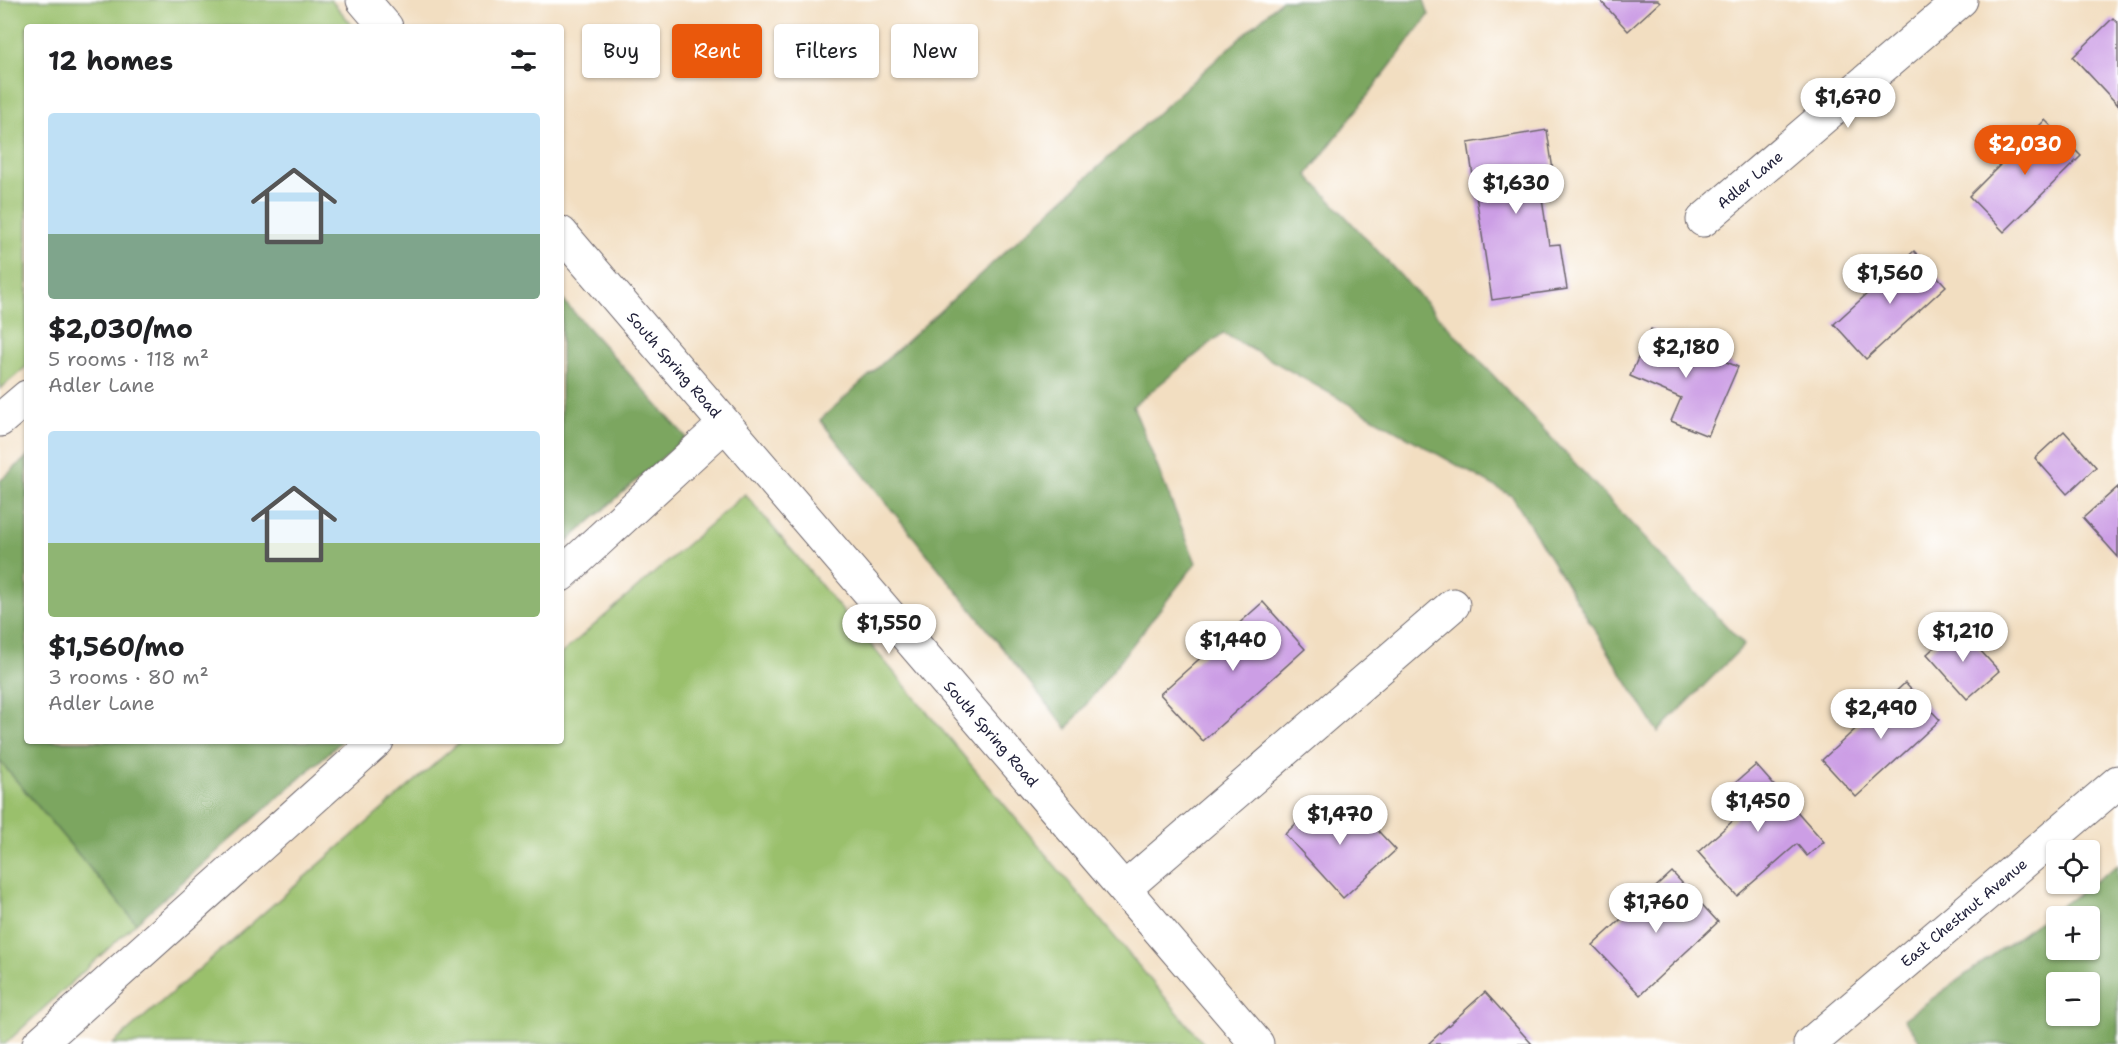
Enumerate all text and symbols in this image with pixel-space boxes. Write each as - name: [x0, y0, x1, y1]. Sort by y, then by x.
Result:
- chip: Buy: [582, 24, 660, 78]
- chip: Rent: [672, 24, 762, 78]
- chip: Filters: [774, 24, 879, 78]
- chip: New: [891, 24, 978, 78]
- text: 12 homes: [48, 43, 173, 78]
- icon: filters: [507, 44, 540, 77]
- pin: $1,670: [1799, 78, 1897, 129]
- text: $1,670: [1815, 84, 1882, 110]
- pin: $2,030: [1976, 125, 2074, 176]
- text: $2,030: [1988, 131, 2062, 157]
- street label: Adler Lane: [1713, 147, 1787, 213]
- icon: home: [240, 152, 348, 260]
- pin: $1,630: [1467, 164, 1565, 215]
- text: $1,630: [1482, 170, 1550, 196]
- pin: $1,560: [1841, 254, 1939, 305]
- text: $1,560: [1856, 260, 1924, 286]
- street label: South Spring Road: [622, 308, 726, 423]
- text: $2,030/mo: [48, 311, 193, 346]
- pin: $2,180: [1637, 328, 1735, 379]
- text: $2,180: [1652, 334, 1720, 360]
- text: 5 rooms · 118 m²: [48, 346, 209, 372]
- text: Adler Lane: [48, 372, 155, 398]
- icon: home: [240, 470, 348, 578]
- pin: $1,550: [840, 604, 938, 655]
- text: $1,550: [856, 610, 922, 636]
- pin: $1,210: [1914, 612, 2012, 663]
- text: $1,210: [1932, 618, 1994, 644]
- pin: $1,440: [1184, 621, 1282, 672]
- text: $1,440: [1199, 627, 1267, 653]
- text: $1,560/mo: [48, 629, 185, 664]
- text: 3 rooms · 80 m²: [48, 664, 209, 690]
- street label: South Spring Road: [939, 677, 1043, 792]
- pin: $2,490: [1832, 689, 1930, 740]
- text: Adler Lane: [48, 690, 155, 716]
- text: $2,490: [1845, 695, 1917, 721]
- pin: $1,450: [1709, 782, 1807, 833]
- text: $1,450: [1725, 788, 1791, 814]
- pin: $1,470: [1291, 795, 1389, 846]
- text: $1,470: [1307, 801, 1373, 827]
- map controls: [2046, 840, 2100, 1026]
- button: locate: [2046, 840, 2100, 894]
- street label: East Chestnut Avenue: [1897, 854, 2031, 972]
- pin: $1,760: [1607, 883, 1705, 934]
- text: $1,760: [1623, 889, 1689, 915]
- button: +: [2046, 906, 2100, 960]
- button: −: [2046, 972, 2100, 1026]

